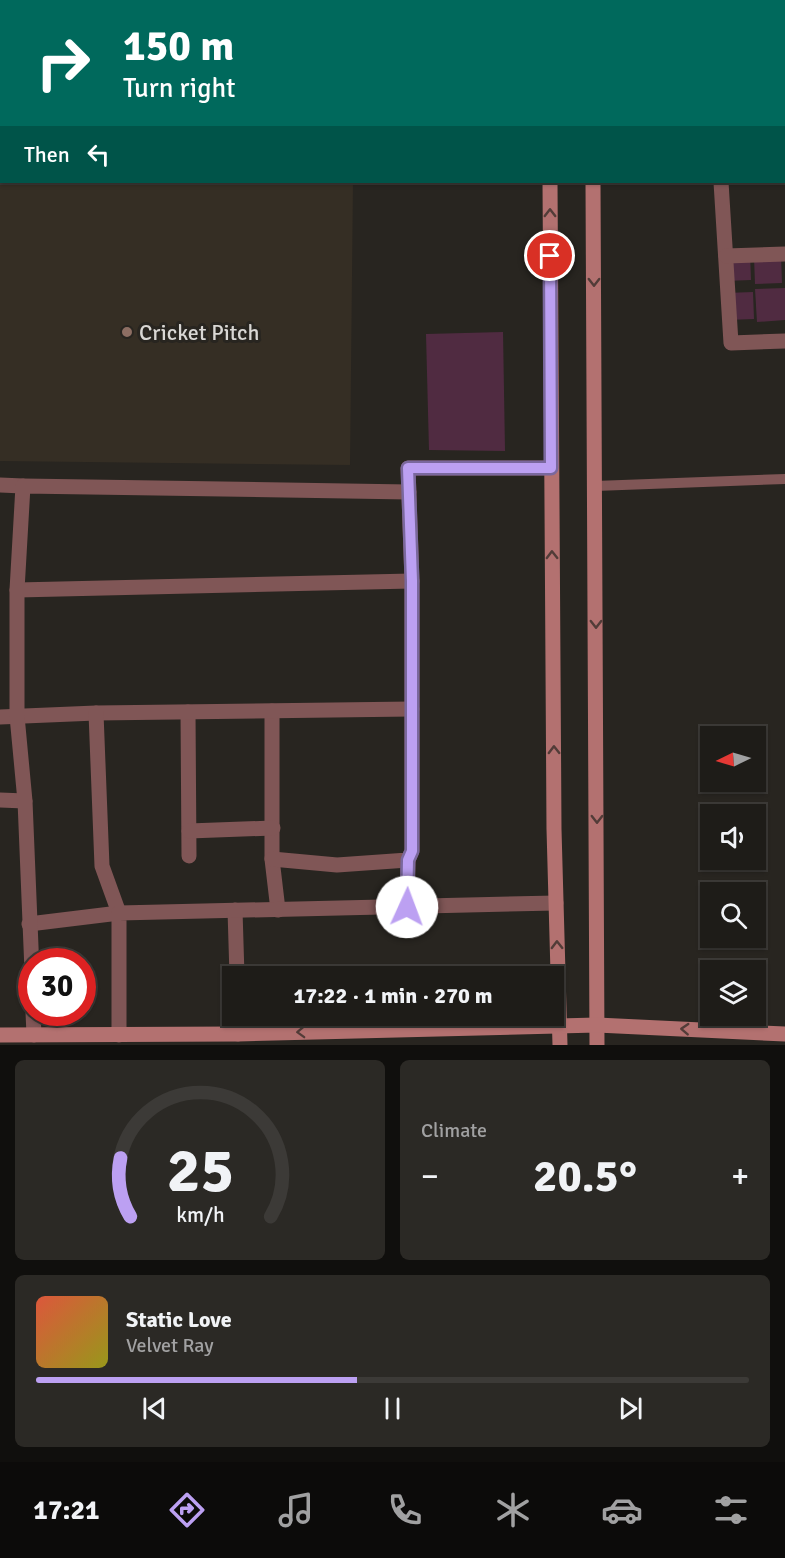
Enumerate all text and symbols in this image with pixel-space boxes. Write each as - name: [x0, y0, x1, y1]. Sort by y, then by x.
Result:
- text: 150 m: [123, 21, 234, 72]
- icon: right: [24, 24, 102, 102]
- text: Turn right: [123, 72, 236, 105]
- icon: left: [82, 138, 115, 171]
- text: Then: [24, 141, 70, 168]
- one-way arrow: [543, 208, 556, 217]
- pin: [524, 230, 575, 281]
- icon: arrive: [533, 239, 566, 272]
- one-way arrow: [588, 277, 600, 286]
- place label: Cricket Pitch: [139, 319, 259, 346]
- marker: Cricket Pitch: [120, 325, 134, 339]
- one-way arrow: [546, 550, 558, 559]
- one-way arrow: [590, 619, 602, 628]
- north arrow: [700, 726, 766, 792]
- map controls: [700, 726, 766, 1026]
- one-way arrow: [548, 745, 560, 754]
- button: sound: [700, 804, 766, 870]
- one-way arrow: [591, 814, 603, 823]
- position arrow: [375, 875, 439, 939]
- button: search: [700, 882, 766, 948]
- one-way arrow: [551, 940, 563, 949]
- speed limit sign: 30: [18, 948, 96, 1026]
- button: layers: [700, 960, 766, 1026]
- text: 17:22 · 1 min · 270 m: [293, 982, 493, 1009]
- one-way arrow: [680, 1022, 689, 1035]
- one-way arrow: [296, 1026, 305, 1039]
- text: Climate: [421, 1118, 487, 1143]
- text: 25: [166, 1132, 234, 1209]
- text: 20.5°: [533, 1149, 637, 1204]
- text: −: [421, 1156, 439, 1197]
- text: +: [731, 1156, 749, 1197]
- text: km/h: [176, 1202, 224, 1228]
- text: Static Love: [126, 1306, 232, 1333]
- text: Velvet Ray: [126, 1333, 214, 1358]
- icon: previous: [138, 1392, 171, 1425]
- icon: pause: [376, 1392, 409, 1425]
- icon: next: [614, 1392, 647, 1425]
- icon: directions: [166, 1489, 208, 1531]
- icon: music: [275, 1489, 317, 1531]
- icon: phone: [384, 1489, 426, 1531]
- icon: climate: [492, 1489, 534, 1531]
- icon: car: [601, 1489, 643, 1531]
- icon: filters: [710, 1489, 752, 1531]
- text: 17:21: [33, 1494, 100, 1527]

